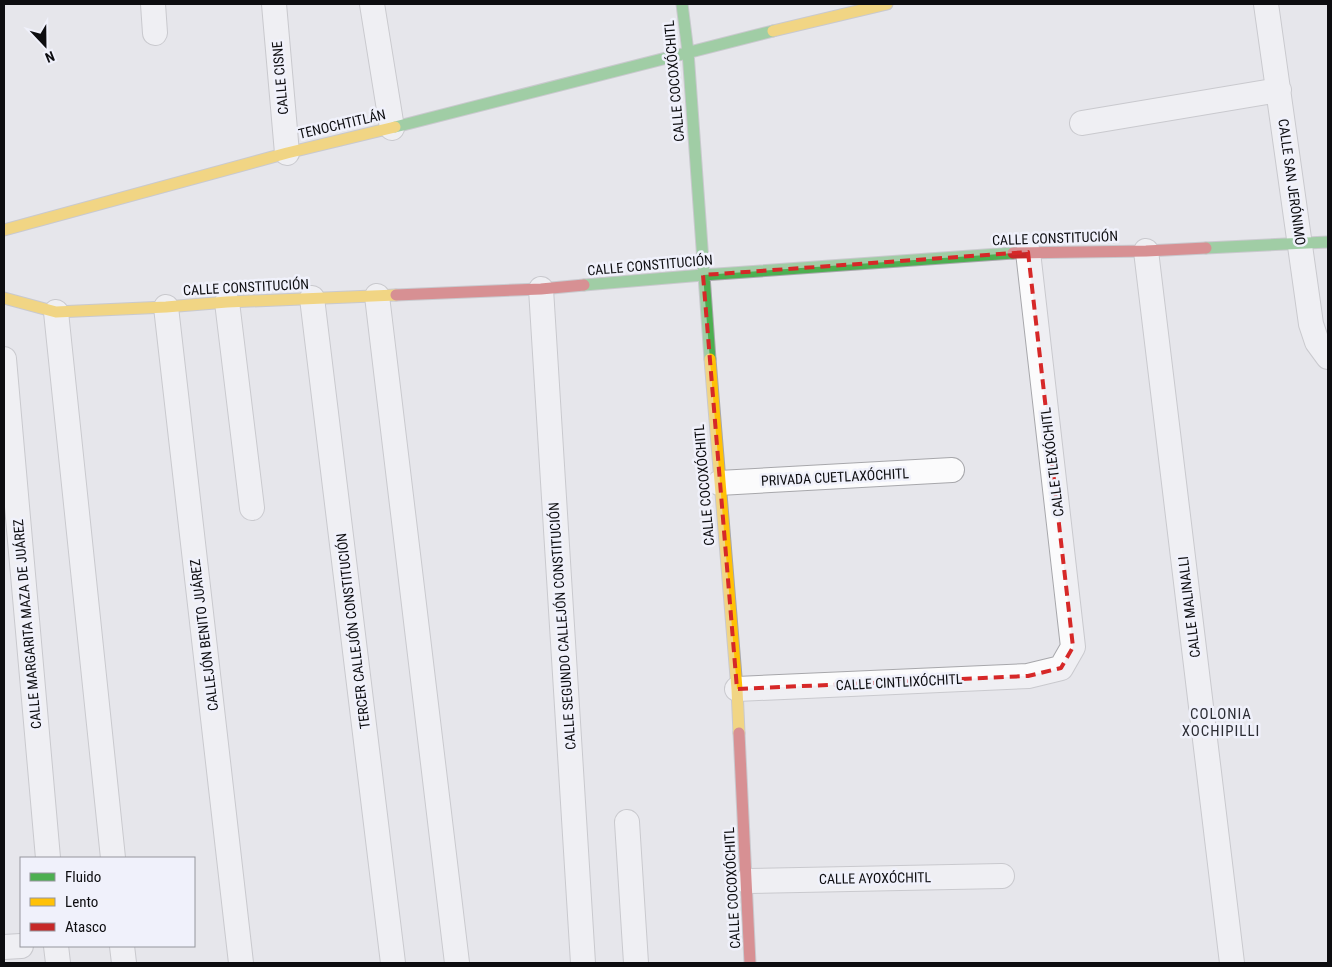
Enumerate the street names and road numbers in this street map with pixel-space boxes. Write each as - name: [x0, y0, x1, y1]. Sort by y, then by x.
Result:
- street label: CALLE COCOXÓCHITL: [660, 19, 687, 142]
- street label: CALLE CISNE: [269, 40, 291, 115]
- street label: TENOCHTITLÁN: [297, 105, 387, 142]
- street label: CALLE SAN JERÓNIMO: [1275, 118, 1310, 246]
- street label: CALLE CONSTITUCIÓN: [992, 227, 1118, 248]
- street label: CALLE CONSTITUCIÓN: [586, 251, 713, 278]
- street label: CALLE CONSTITUCIÓN: [183, 275, 309, 298]
- street label: CALLE TLEXÓCHITL: [1036, 406, 1067, 518]
- street label: CALLE COCOXÓCHITL: [690, 423, 717, 546]
- street label: PRIVADA CUETLAXÓCHITL: [761, 464, 910, 489]
- street label: CALLE SEGUNDO CALLEJÓN CONSTITUCIÓN: [544, 502, 579, 750]
- street label: CALLE MARGARITA MAZA DE JUÁREZ: [9, 518, 44, 730]
- street label: TERCER CALLEJÓN CONSTITUCIÓN: [332, 532, 373, 730]
- street label: CALLE MALINALLI: [1175, 555, 1203, 659]
- street label: CALLEJÓN BENITO JUÁREZ: [186, 558, 221, 712]
- street label: CALLE CINTLIXÓCHITL: [835, 670, 963, 693]
- street label: CALLE COCOXÓCHITL: [720, 826, 743, 949]
- street label: CALLE AYOXÓCHITL: [819, 868, 932, 887]

